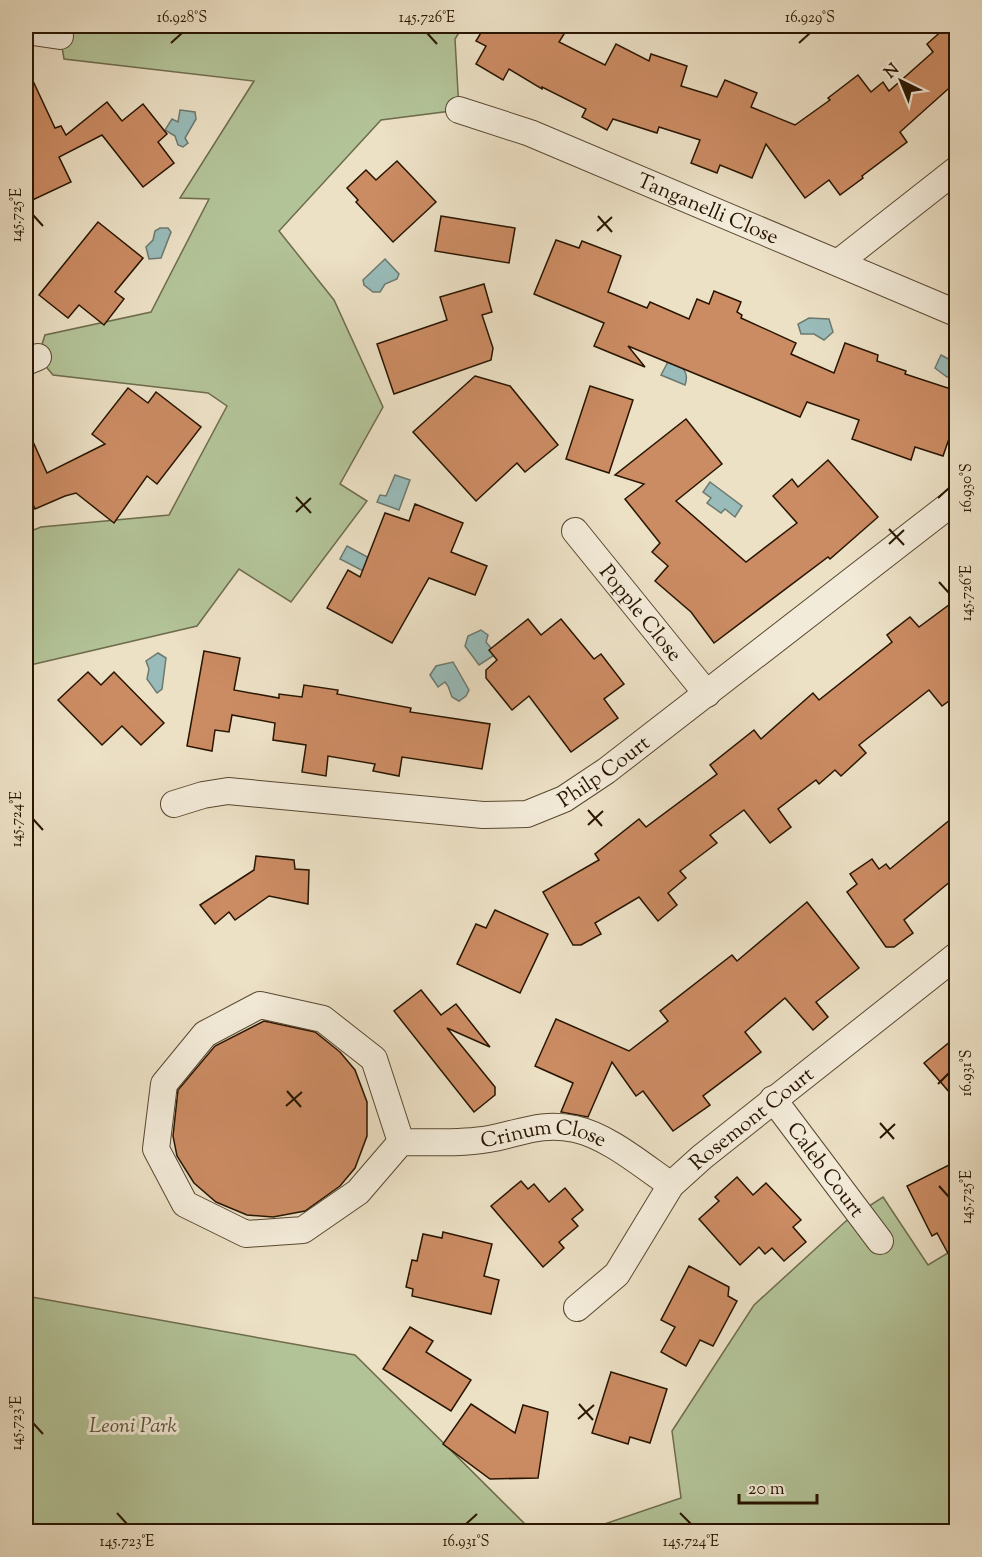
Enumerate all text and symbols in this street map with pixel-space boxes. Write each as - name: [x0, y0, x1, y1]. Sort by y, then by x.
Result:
- text: 16.928°S: [157, 8, 207, 29]
- text: 145.726°E: [399, 8, 455, 29]
- text: 16.929°S: [785, 8, 835, 29]
- north arrow: [871, 51, 931, 111]
- text: N: [880, 59, 905, 85]
- street label: Tanganelli Close: [632, 167, 783, 253]
- text: 145.725°E: [7, 188, 28, 242]
- text: 16.930°S: [957, 463, 978, 513]
- street label: Popple Close: [591, 559, 688, 669]
- text: 145.726°E: [957, 565, 978, 621]
- street label: Philp Court: [552, 729, 657, 816]
- text: 145.724°E: [7, 791, 28, 847]
- text: 16.931°S: [957, 1049, 978, 1097]
- street label: Rosemont Court: [684, 1061, 821, 1178]
- street label: Crinum Close: [478, 1113, 611, 1157]
- street label: Caleb Court: [779, 1117, 870, 1224]
- text: 145.725°E: [957, 1170, 978, 1224]
- text: 145.723°E: [7, 1396, 28, 1450]
- park label: Leoni Park: [89, 1412, 178, 1442]
- scale bar: [739, 1467, 817, 1505]
- text: 20 m: [748, 1477, 785, 1503]
- text: 145.723°E: [100, 1532, 154, 1553]
- text: 16.931°S: [442, 1532, 490, 1553]
- text: 145.724°E: [663, 1532, 719, 1553]

